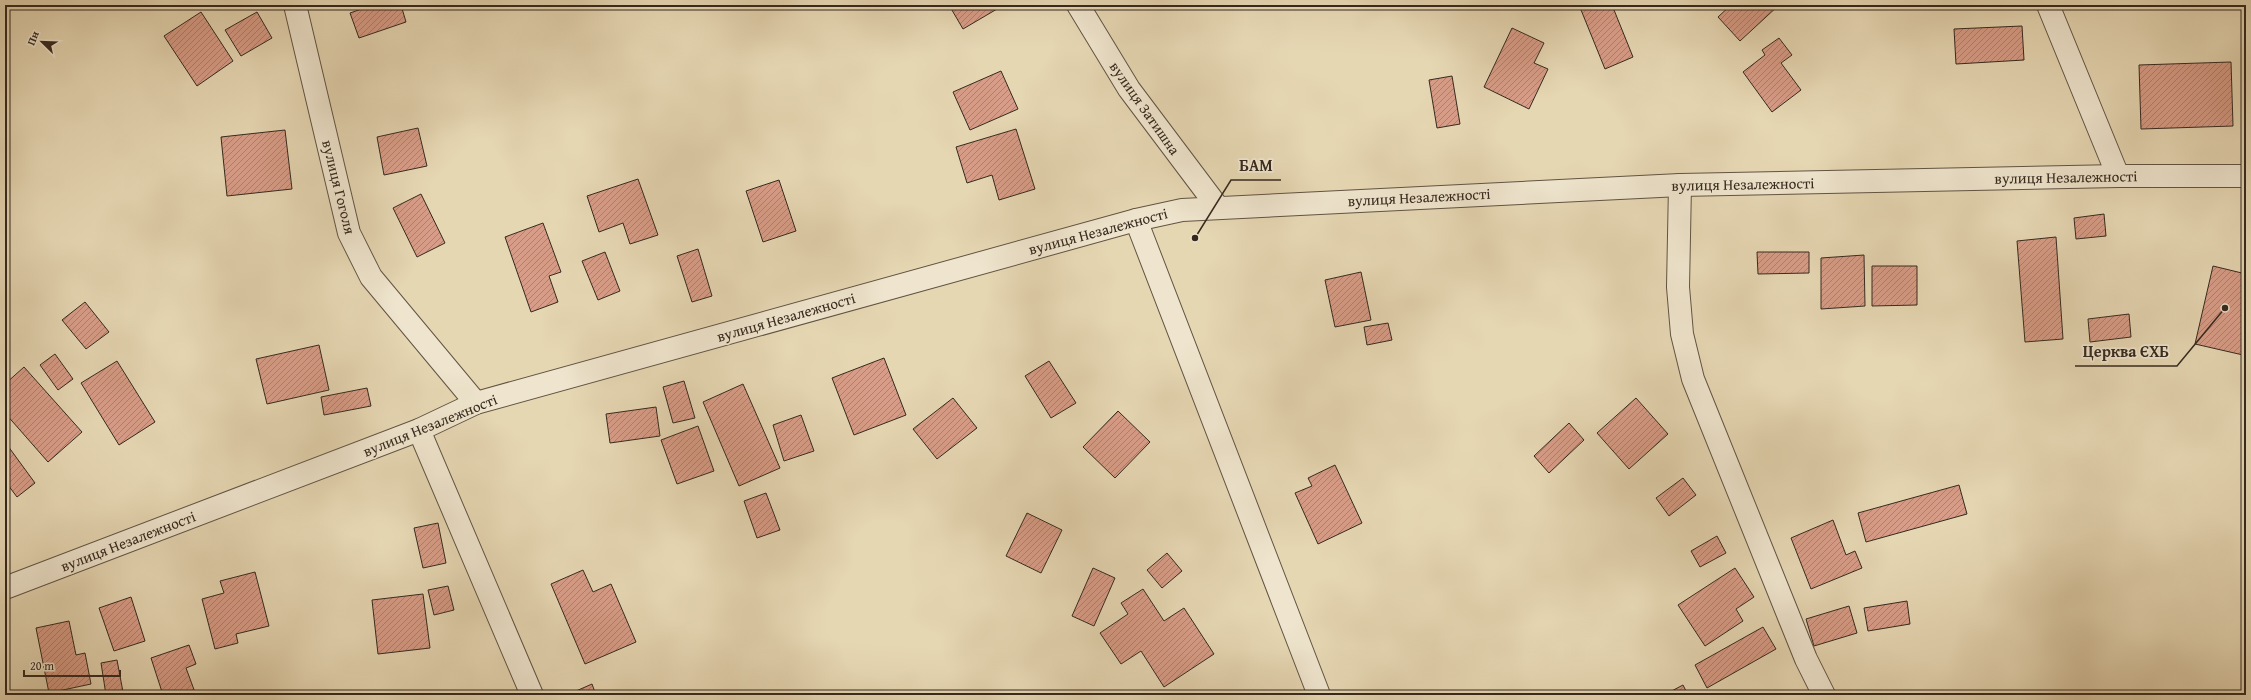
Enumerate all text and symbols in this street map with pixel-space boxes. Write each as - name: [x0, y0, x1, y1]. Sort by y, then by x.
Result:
- north arrow: [22, 22, 62, 62]
- text: Пн: [23, 28, 43, 48]
- street label: вулиця Затишна: [1105, 57, 1186, 160]
- street label: вулиця Гоголя: [317, 138, 361, 237]
- callout: БАМ: [1231, 152, 1281, 180]
- text: БАМ: [1239, 153, 1273, 177]
- street label: вулиця Незалежності: [1994, 165, 2138, 189]
- street label: вулиця Незалежності: [1671, 172, 1815, 196]
- street label: вулиця Незалежності: [1347, 183, 1491, 211]
- street label: вулиця Незалежності: [1026, 202, 1170, 260]
- street label: вулиця Незалежності: [714, 287, 858, 347]
- callout: Церква ЄХБ: [2075, 338, 2177, 366]
- text: Церква ЄХБ: [2083, 339, 2169, 363]
- street label: вулиця Незалежності: [360, 388, 500, 462]
- street label: вулиця Незалежності: [58, 506, 198, 576]
- scale bar: [24, 652, 120, 678]
- text: 20 m: [30, 657, 54, 674]

